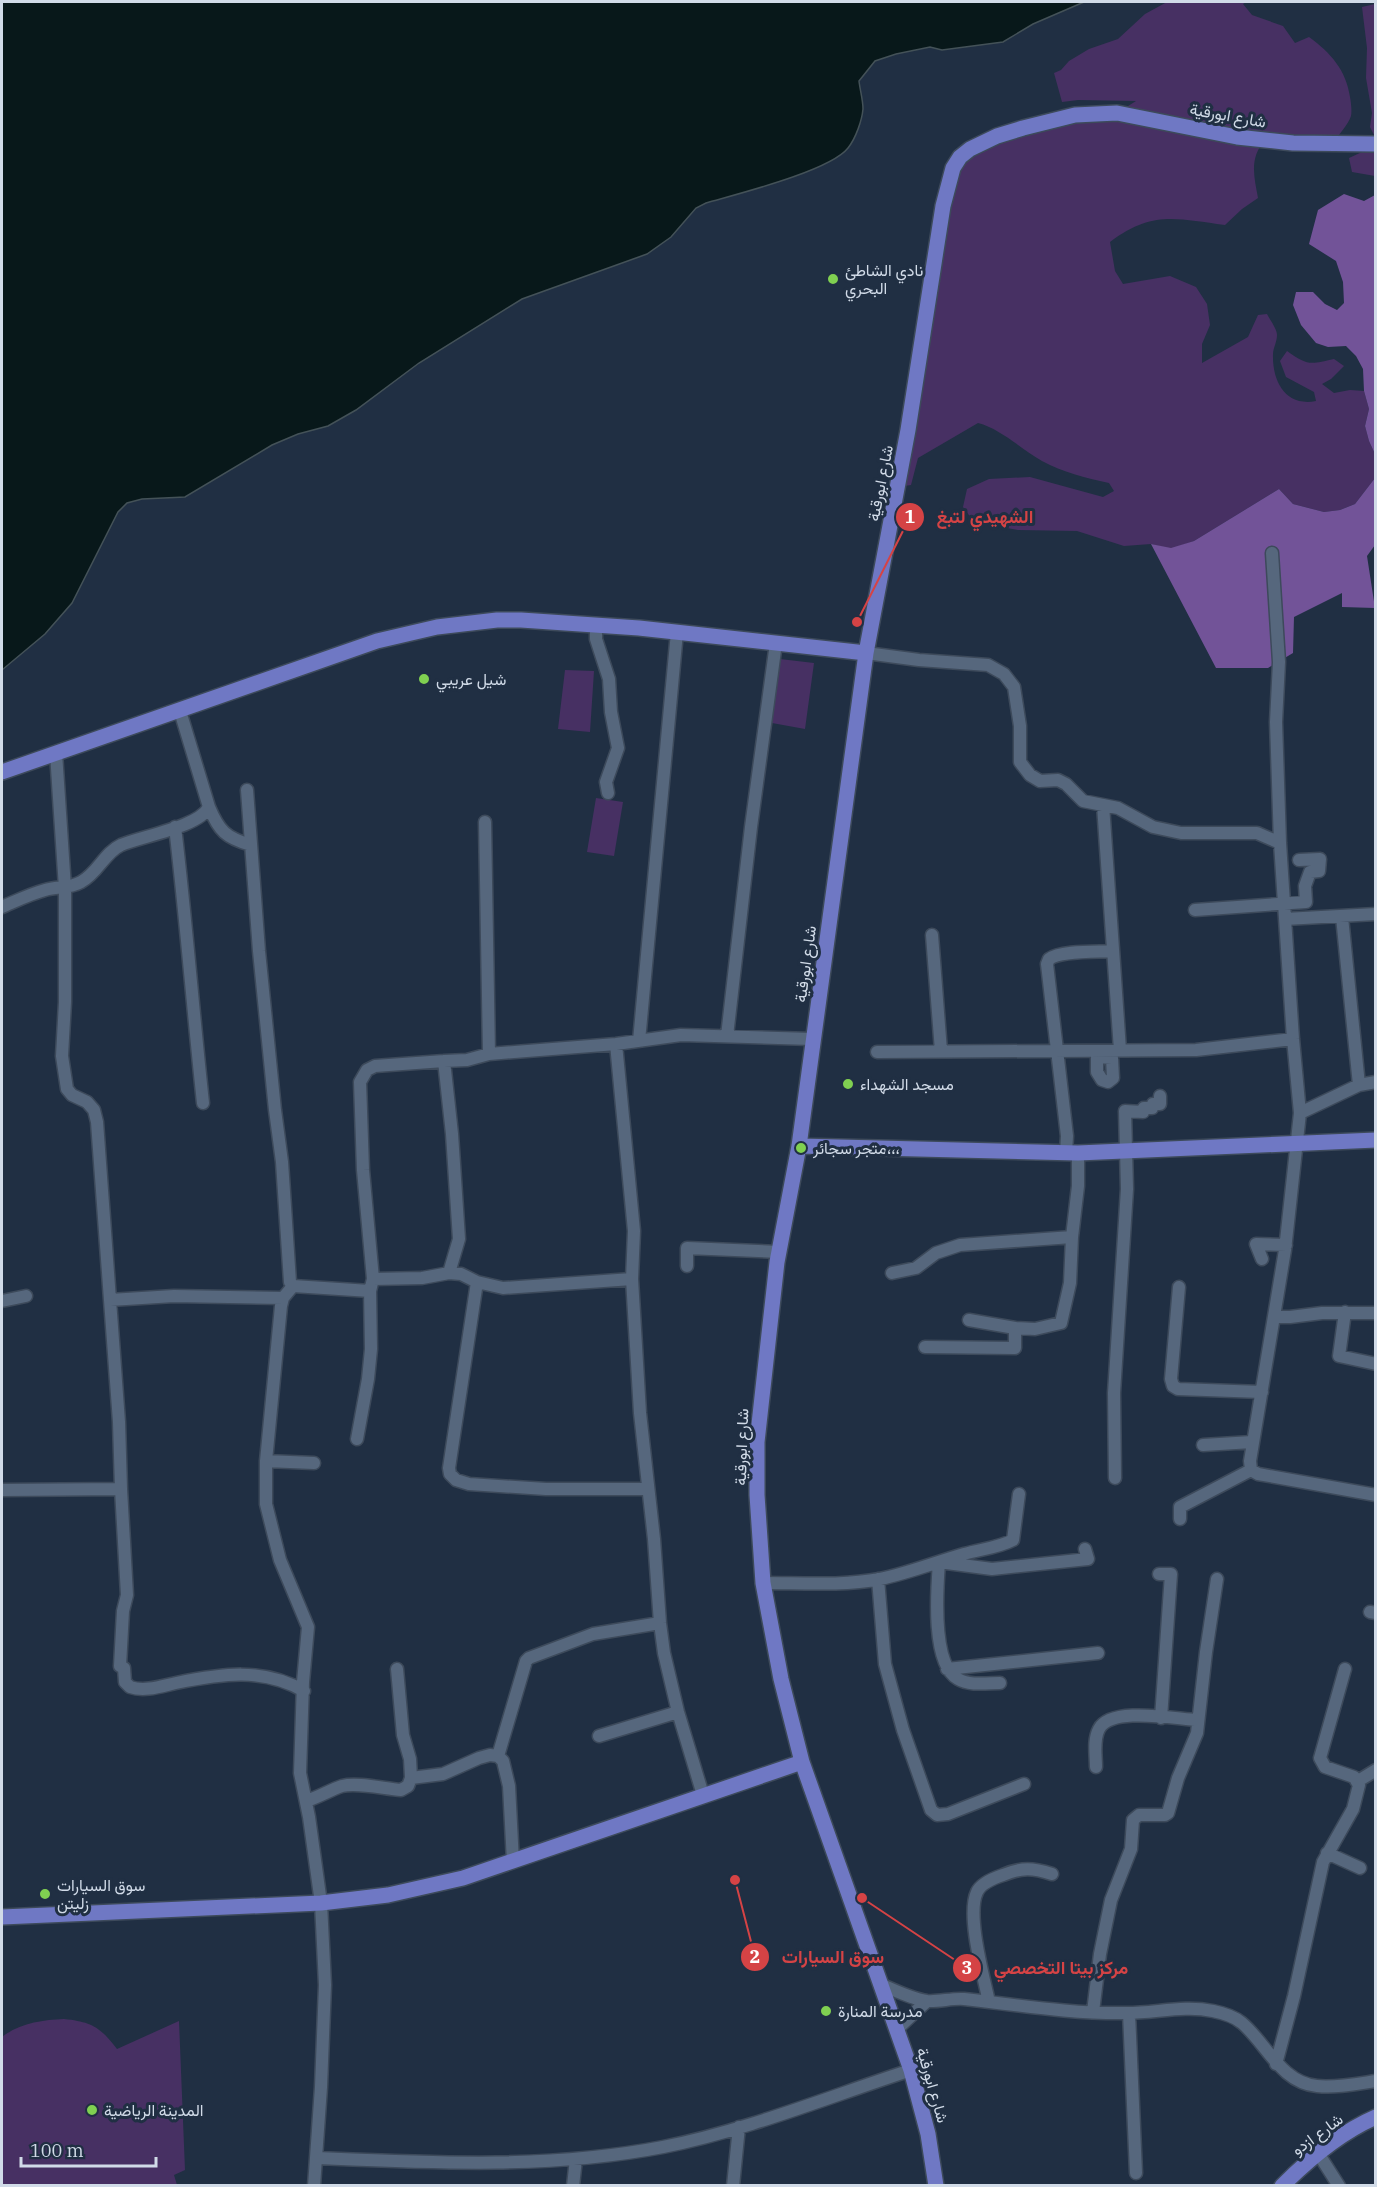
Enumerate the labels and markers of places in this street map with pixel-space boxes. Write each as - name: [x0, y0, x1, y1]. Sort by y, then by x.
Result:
- place label: نادي الشاطئ البحري: [845, 260, 923, 302]
- marker: نادي الشاطئ البحري: [826, 272, 840, 286]
- callout: الشهيدي لتبغ: [895, 499, 1045, 535]
- place label: شيل عريبي: [436, 669, 506, 693]
- marker: شيل عريبي: [417, 672, 431, 686]
- place label: مسجد الشهداء: [860, 1074, 954, 1095]
- marker: مسجد الشهداء: [841, 1077, 855, 1091]
- place label: متجر سجائر،،،: [812, 1138, 900, 1159]
- marker: متجر سجائر،،،: [794, 1141, 808, 1155]
- place label: سوق السيارات زليتن: [57, 1875, 145, 1914]
- marker: سوق السيارات زليتن: [38, 1887, 52, 1901]
- callout: سوق السيارات: [740, 1939, 896, 1975]
- callout: مركز بيتا التخصصي: [952, 1950, 1140, 1986]
- place label: مدرسة المنارة: [838, 2001, 923, 2022]
- marker: مدرسة المنارة: [819, 2004, 833, 2018]
- place label: المدينة الرياضية: [104, 2100, 204, 2121]
- marker: المدينة الرياضية: [85, 2103, 99, 2117]

